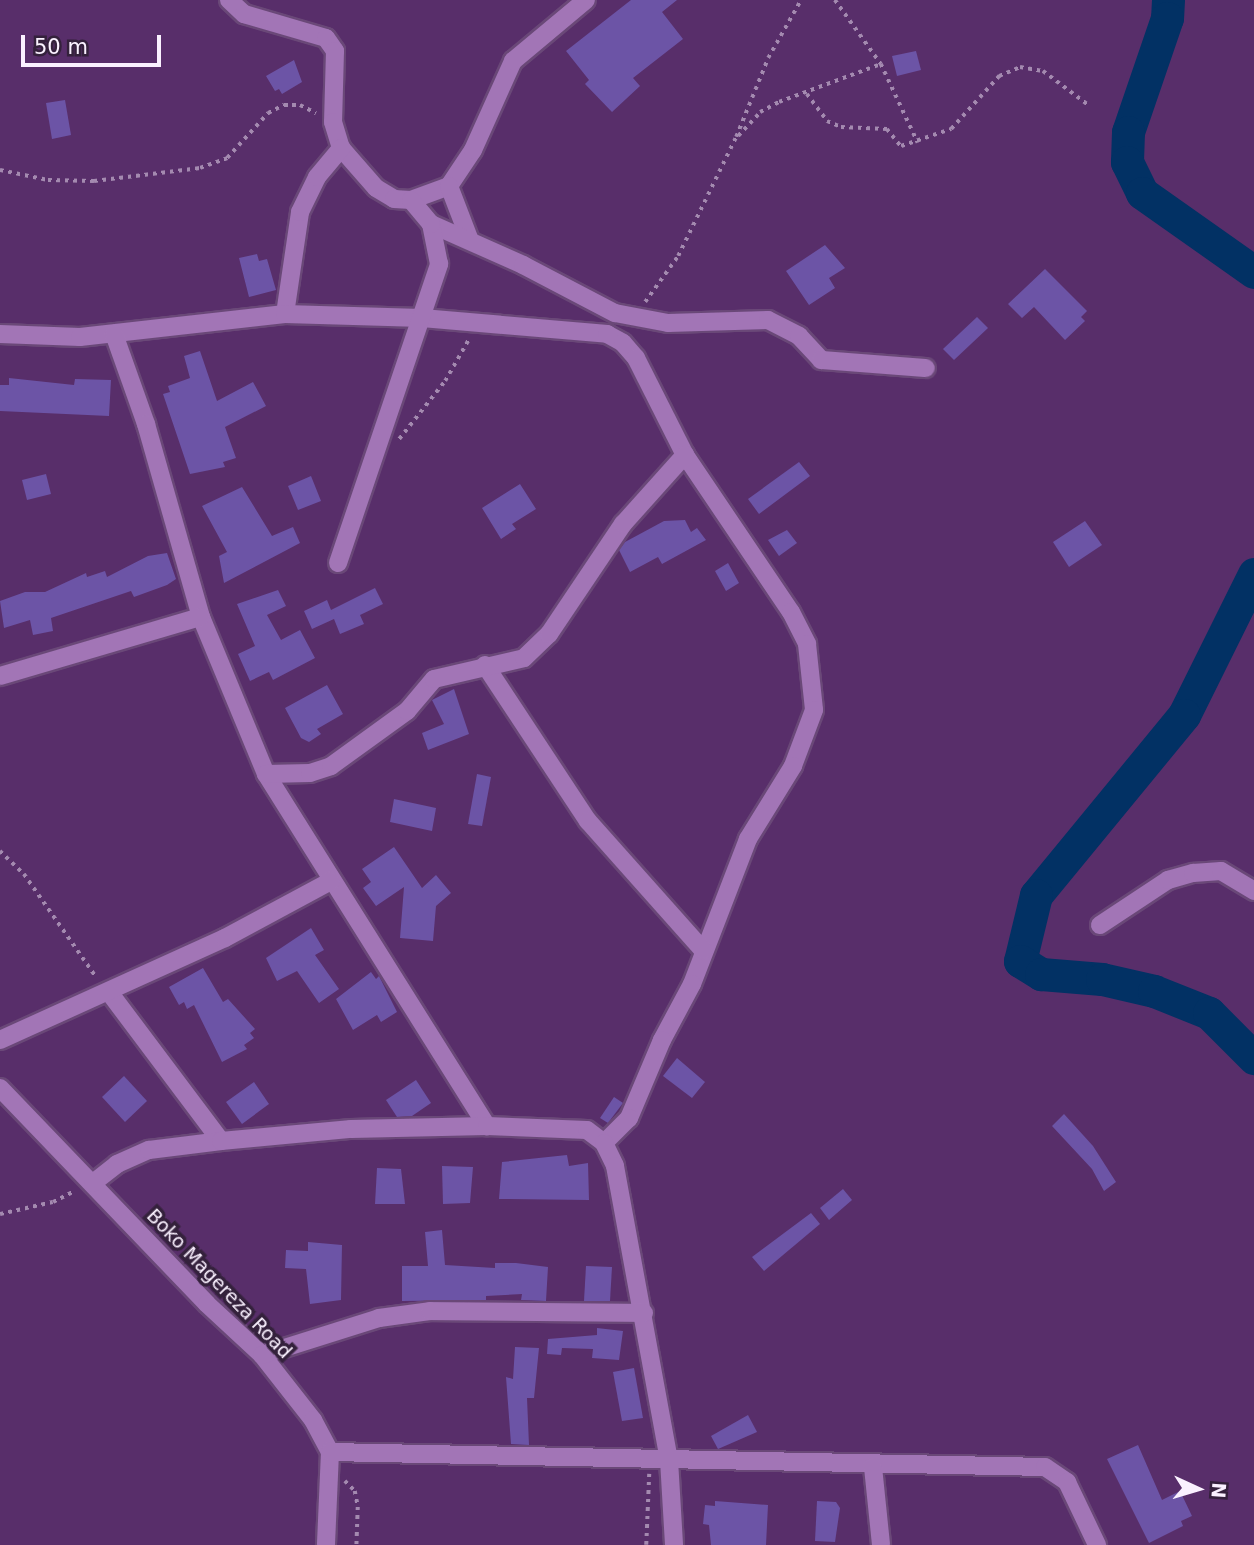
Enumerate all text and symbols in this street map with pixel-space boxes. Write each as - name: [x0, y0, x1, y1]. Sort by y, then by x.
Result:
- scale bar: [24, 21, 164, 65]
- text: 50 m: [34, 35, 88, 59]
- street label: Boko Magereza Road: [142, 1205, 296, 1363]
- north arrow: [1163, 1454, 1233, 1524]
- text: N: [1207, 1482, 1230, 1499]

